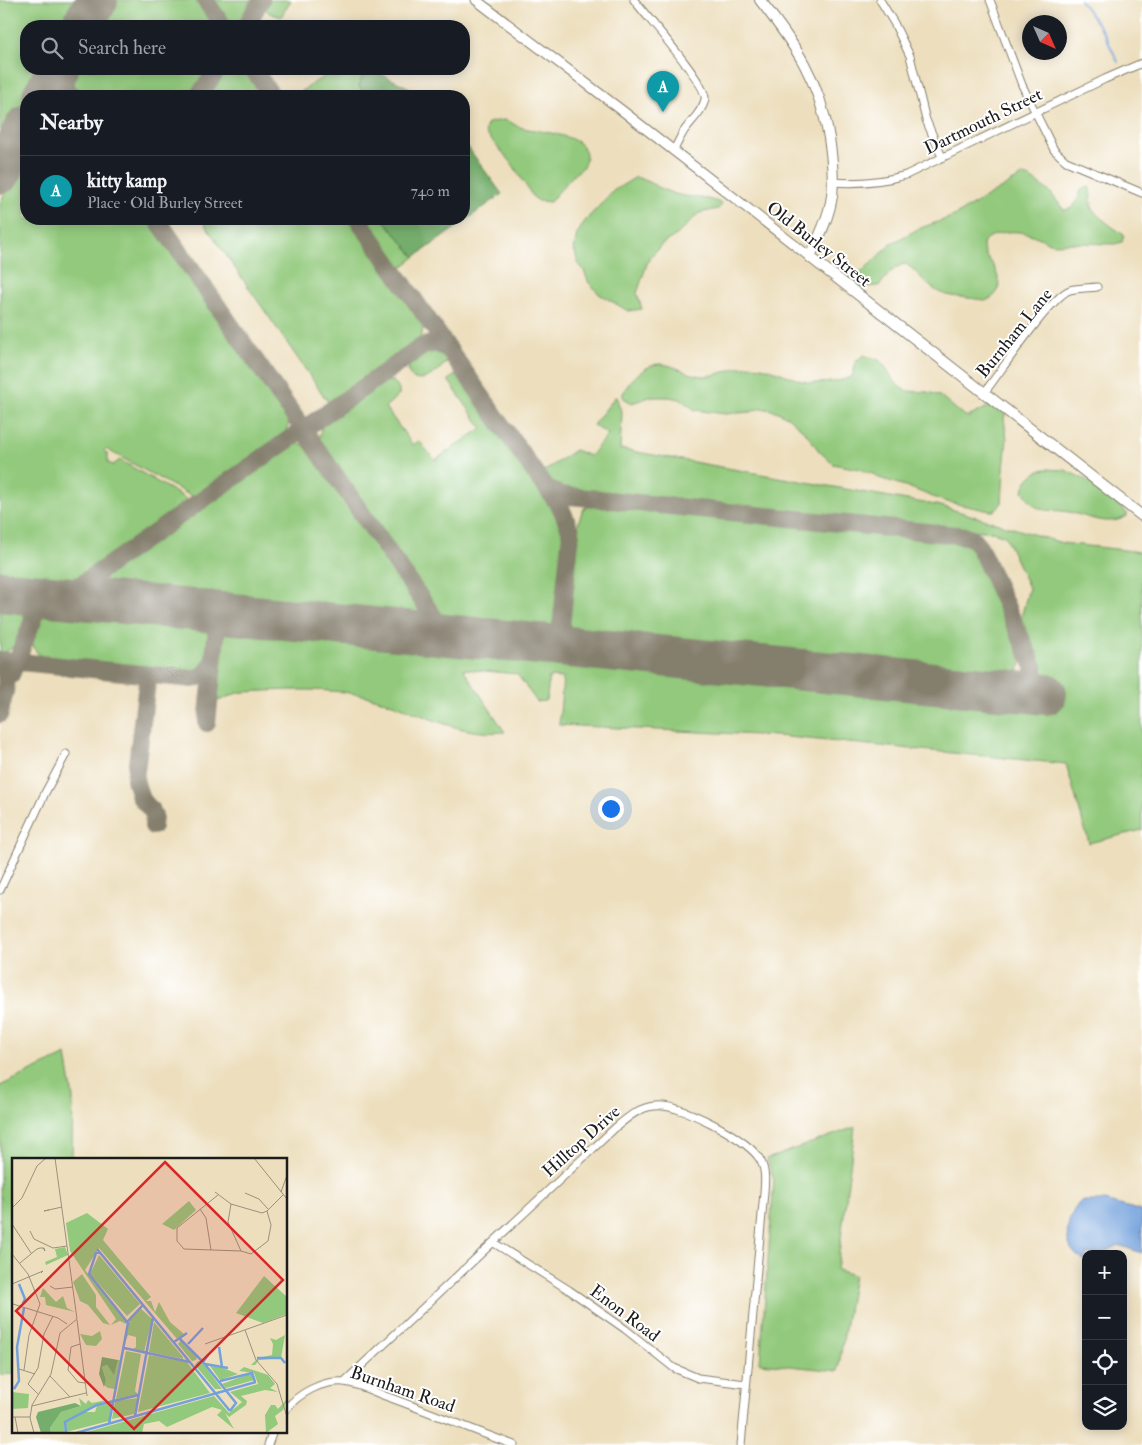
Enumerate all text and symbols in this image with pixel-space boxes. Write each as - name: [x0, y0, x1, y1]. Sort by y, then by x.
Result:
- north arrow: [1022, 15, 1067, 60]
- search box: [20, 20, 470, 75]
- icon: search: [38, 34, 66, 62]
- text: Search here: [78, 36, 166, 60]
- pin: A: [647, 71, 679, 112]
- street label: Dartmouth Street: [920, 83, 1046, 160]
- text: Nearby: [40, 109, 103, 136]
- text: kitty kamp: [87, 169, 167, 193]
- text: A: [51, 181, 61, 201]
- text: 740 m: [410, 181, 450, 201]
- text: Place · Old Burley Street: [87, 193, 243, 213]
- street label: Old Burley Street: [762, 196, 876, 293]
- street label: Burnham Lane: [971, 283, 1058, 383]
- your location: [598, 796, 624, 822]
- street label: Hilltop Drive: [538, 1100, 625, 1182]
- inset map: [12, 1158, 288, 1432]
- map controls: [1082, 1250, 1127, 1430]
- button: +: [1082, 1250, 1127, 1295]
- street label: Enon Road: [585, 1280, 664, 1347]
- button: −: [1082, 1295, 1127, 1340]
- button: locate: [1082, 1340, 1127, 1385]
- street label: Burnham Road: [347, 1361, 458, 1418]
- button: layers: [1082, 1385, 1127, 1430]

